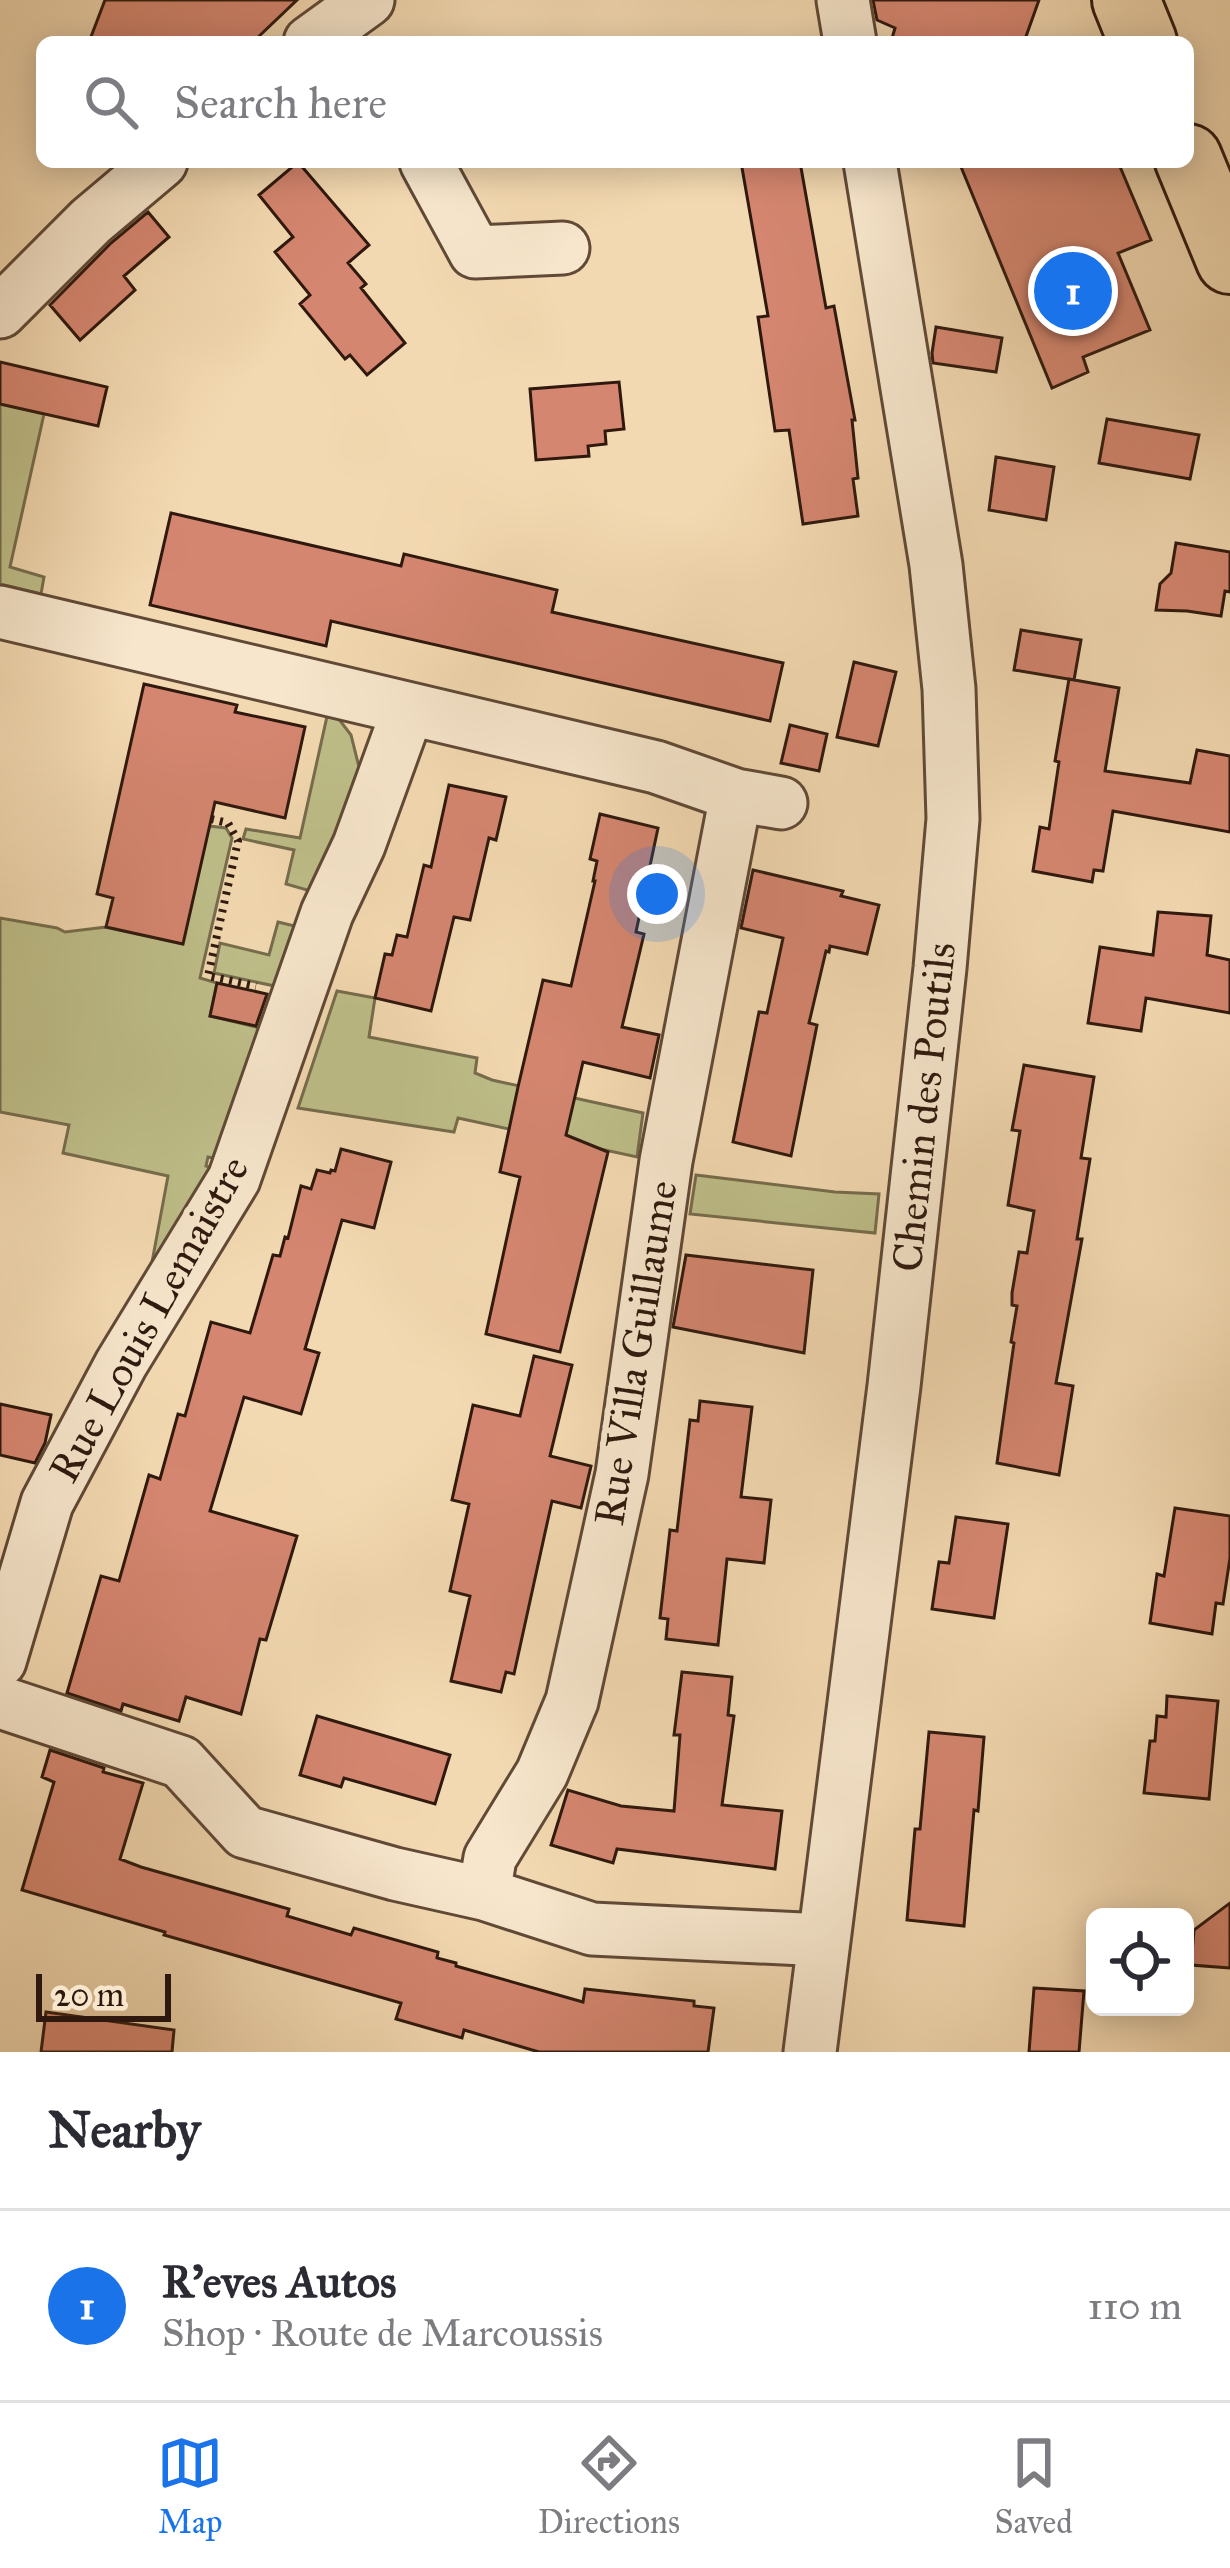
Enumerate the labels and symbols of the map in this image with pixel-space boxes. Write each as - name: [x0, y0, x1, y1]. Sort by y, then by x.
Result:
- pin: 1: [1034, 246, 1112, 336]
- your location: [627, 864, 687, 924]
- street label: Chemin des Poutils: [881, 940, 967, 1274]
- street label: Rue Louis Lemaistre: [38, 1147, 260, 1491]
- street label: Rue Villa Guillaume: [583, 1177, 689, 1529]
- scale bar: [36, 1968, 171, 2021]

